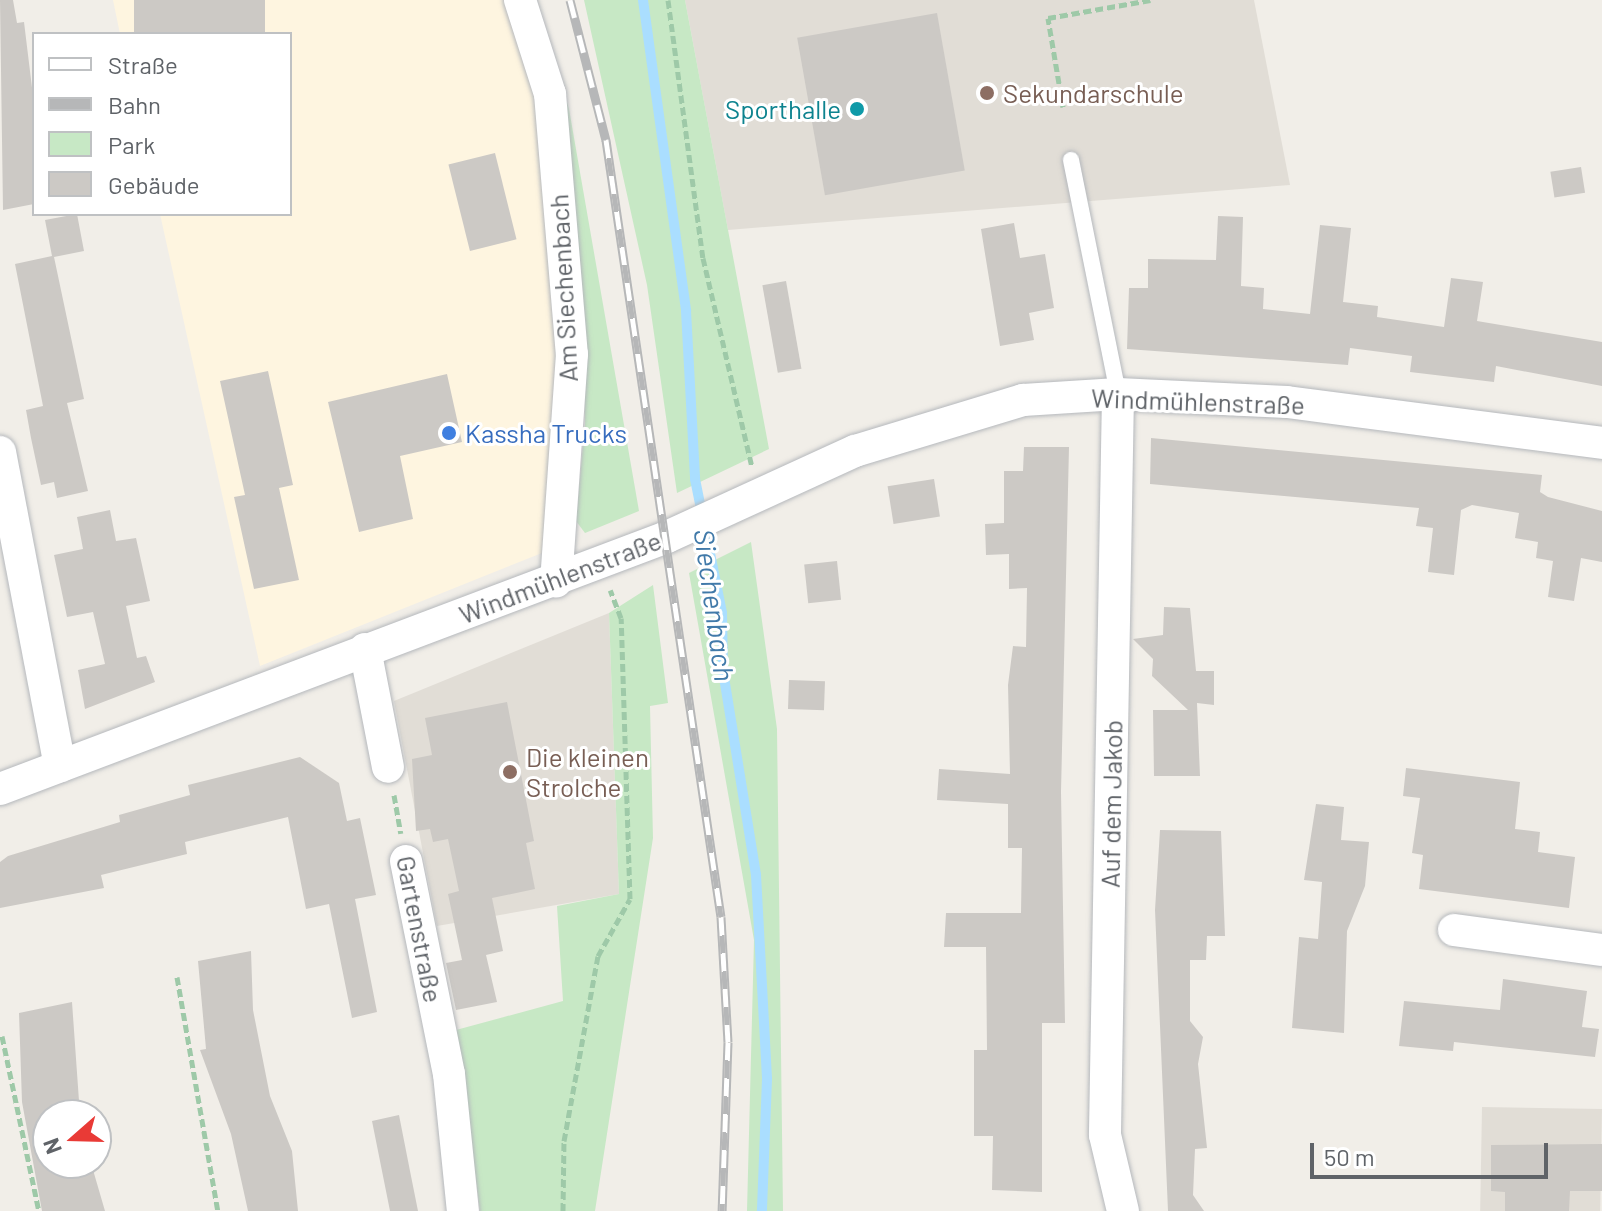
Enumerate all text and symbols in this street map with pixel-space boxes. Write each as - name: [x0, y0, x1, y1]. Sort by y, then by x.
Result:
- legend: [32, 32, 292, 216]
- text: Straße: [108, 50, 178, 79]
- place label: Sekundarschule: [1003, 77, 1184, 109]
- marker: Sekundarschule: [978, 84, 996, 102]
- text: Bahn: [108, 90, 161, 119]
- place label: Sporthalle: [725, 93, 841, 125]
- marker: Sporthalle: [848, 100, 866, 118]
- text: Park: [108, 130, 155, 159]
- text: Gebäude: [108, 170, 200, 199]
- street label: Am Siechenbach: [542, 193, 584, 383]
- street label: Windmühlenstraße: [1091, 382, 1305, 420]
- place label: Kassha Trucks: [465, 417, 627, 449]
- marker: Kassha Trucks: [440, 424, 458, 442]
- street label: Windmühlenstraße: [455, 524, 665, 630]
- water label: Siechenbach: [688, 527, 742, 683]
- street label: Auf dem Jakob: [1094, 720, 1128, 888]
- place label: Die kleinen Strolche: [526, 741, 649, 802]
- marker: Die kleinen Strolche: [501, 763, 519, 781]
- street label: Gartenstraße: [390, 853, 450, 1005]
- north arrow: [32, 1099, 112, 1179]
- scale bar: [1314, 1127, 1552, 1177]
- text: N: [37, 1135, 66, 1158]
- text: 50 m: [1324, 1142, 1375, 1171]

